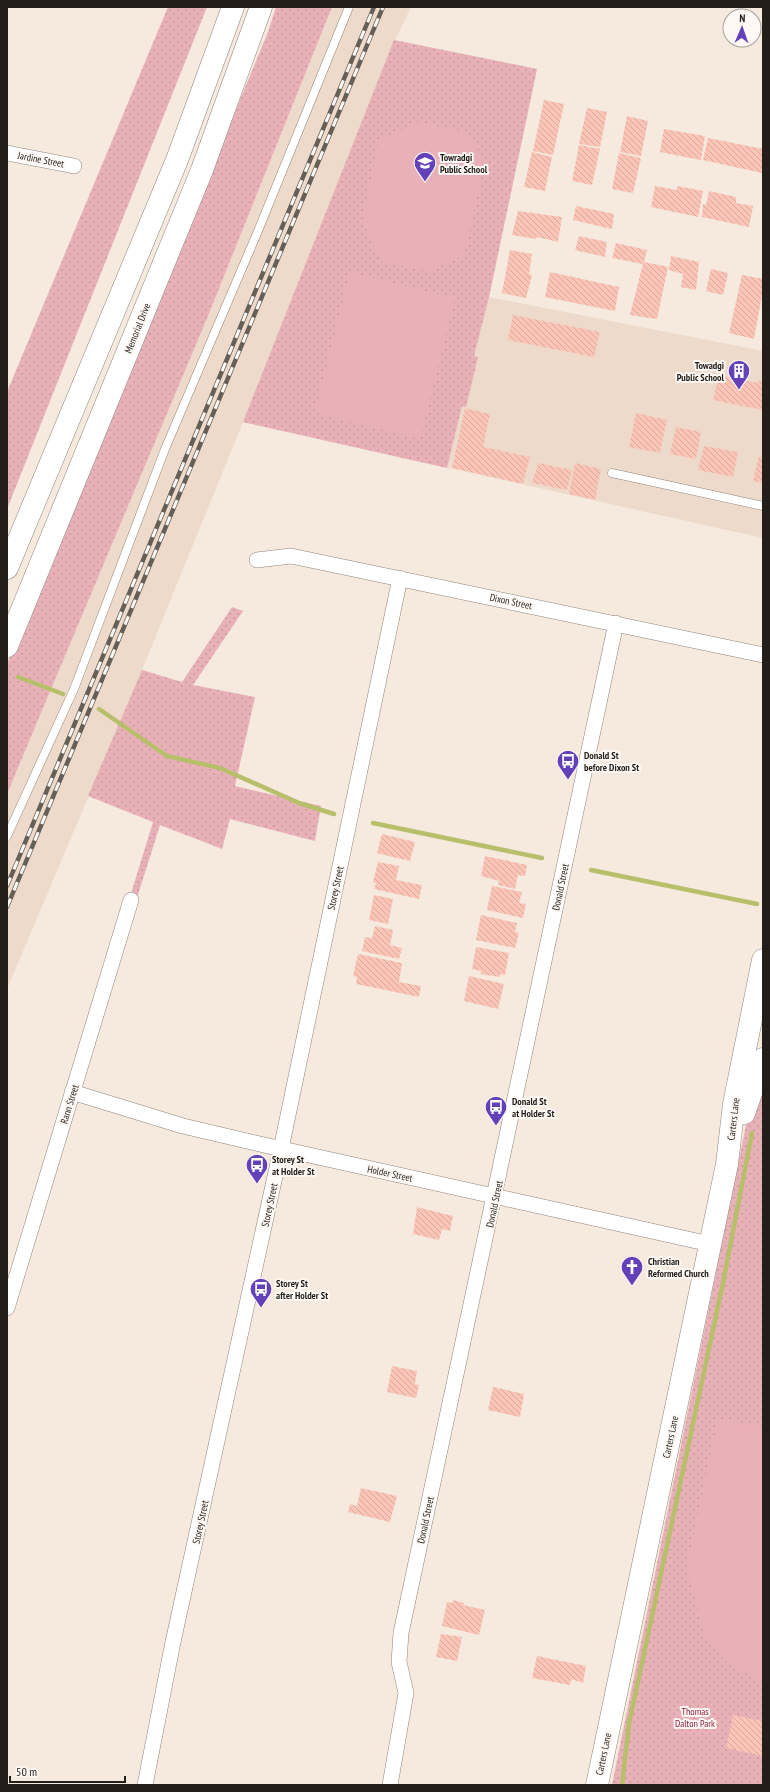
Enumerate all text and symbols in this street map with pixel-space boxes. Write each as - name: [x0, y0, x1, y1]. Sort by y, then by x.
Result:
- north arrow: [722, 8, 762, 48]
- text: N: [739, 11, 746, 25]
- street label: Jardine Street: [16, 148, 65, 170]
- school or university icon: Towradgi Public School: [412, 150, 438, 183]
- place label: Towradgi Public School: [440, 151, 488, 176]
- street label: Memorial Drive: [122, 301, 153, 355]
- building icon: Towadgi Public School: [726, 358, 752, 391]
- place label: Towadgi Public School: [677, 359, 725, 384]
- street label: Dixon Street: [489, 591, 533, 612]
- bus stop icon: Donald St before Dixon St: [555, 748, 581, 781]
- place label: Donald St before Dixon St: [584, 749, 639, 774]
- street label: Donald Street: [549, 862, 572, 912]
- street label: Storey Street: [325, 865, 346, 911]
- street label: Rann Street: [57, 1083, 82, 1125]
- bus stop icon: Donald St at Holder St: [483, 1094, 509, 1127]
- place label: Donald St at Holder St: [512, 1095, 554, 1120]
- street label: Carters Lane: [724, 1097, 743, 1141]
- bus stop icon: Storey St at Holder St: [244, 1152, 270, 1185]
- place label: Storey St at Holder St: [272, 1153, 314, 1178]
- street label: Holder Street: [366, 1162, 414, 1185]
- street label: Donald Street: [483, 1179, 506, 1229]
- street label: Storey Street: [259, 1182, 280, 1228]
- church icon: Christian Reformed Church: [619, 1254, 645, 1287]
- place label: Christian Reformed Church: [648, 1255, 709, 1280]
- bus stop icon: Storey St after Holder St: [248, 1276, 274, 1309]
- place label: Storey St after Holder St: [276, 1277, 328, 1302]
- street label: Carters Lane: [660, 1415, 681, 1459]
- street label: Donald Street: [414, 1495, 437, 1545]
- street label: Storey Street: [190, 1499, 211, 1545]
- park label: Thomas Dalton Park: [675, 1705, 715, 1730]
- street label: Carters Lane: [593, 1732, 614, 1776]
- scale bar: [10, 1758, 125, 1784]
- text: 50 m: [16, 1764, 37, 1779]

